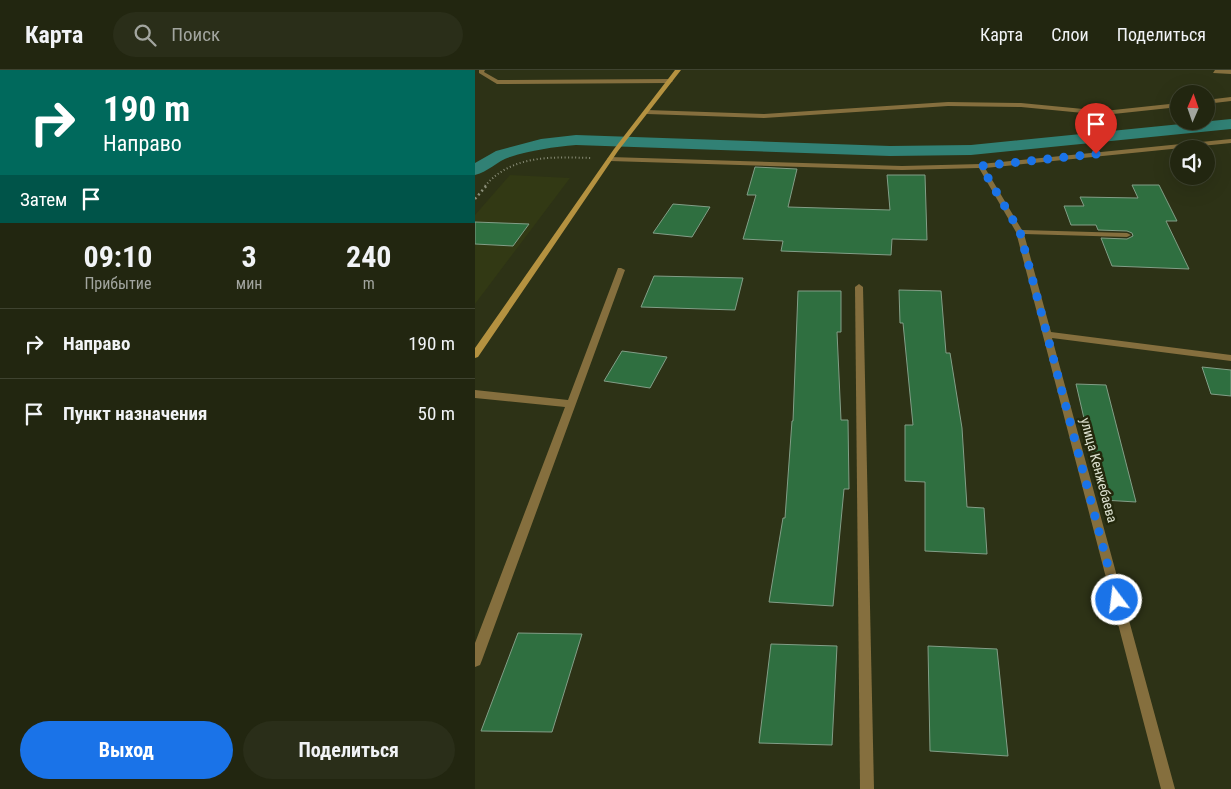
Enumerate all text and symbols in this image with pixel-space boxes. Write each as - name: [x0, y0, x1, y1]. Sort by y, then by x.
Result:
- search box: [113, 12, 463, 57]
- text: Карта: [25, 21, 83, 49]
- icon: search: [131, 21, 159, 49]
- text: Поиск: [171, 23, 220, 46]
- text: Карта: [980, 24, 1023, 45]
- text: Слои: [1051, 24, 1089, 45]
- text: Поделиться: [1117, 24, 1206, 45]
- north arrow: [1170, 85, 1215, 130]
- map controls: [1170, 85, 1215, 185]
- text: 190 m: [103, 89, 190, 130]
- icon: right: [20, 90, 85, 155]
- pin: [1075, 103, 1117, 154]
- icon: arrive: [1082, 110, 1110, 138]
- text: Направо: [103, 131, 182, 156]
- button: sound: [1170, 140, 1215, 185]
- icon: arrive: [77, 185, 105, 213]
- text: Затем: [20, 188, 67, 211]
- text: 09:10: [84, 239, 152, 274]
- text: 3: [242, 239, 257, 274]
- text: 240: [346, 239, 391, 274]
- text: Прибытие: [84, 274, 151, 293]
- text: мин: [236, 274, 262, 293]
- text: m: [363, 274, 375, 293]
- icon: right: [20, 330, 48, 358]
- text: Направо: [63, 332, 130, 355]
- text: 190 m: [408, 332, 455, 355]
- icon: arrive: [20, 400, 48, 428]
- text: Пункт назначения: [63, 402, 207, 425]
- text: 50 m: [418, 402, 455, 425]
- street label: улица Кенжебаева: [1077, 416, 1121, 524]
- position arrow: [1090, 573, 1142, 625]
- button: Выход: [20, 721, 233, 779]
- button: Поделиться: [243, 721, 455, 779]

